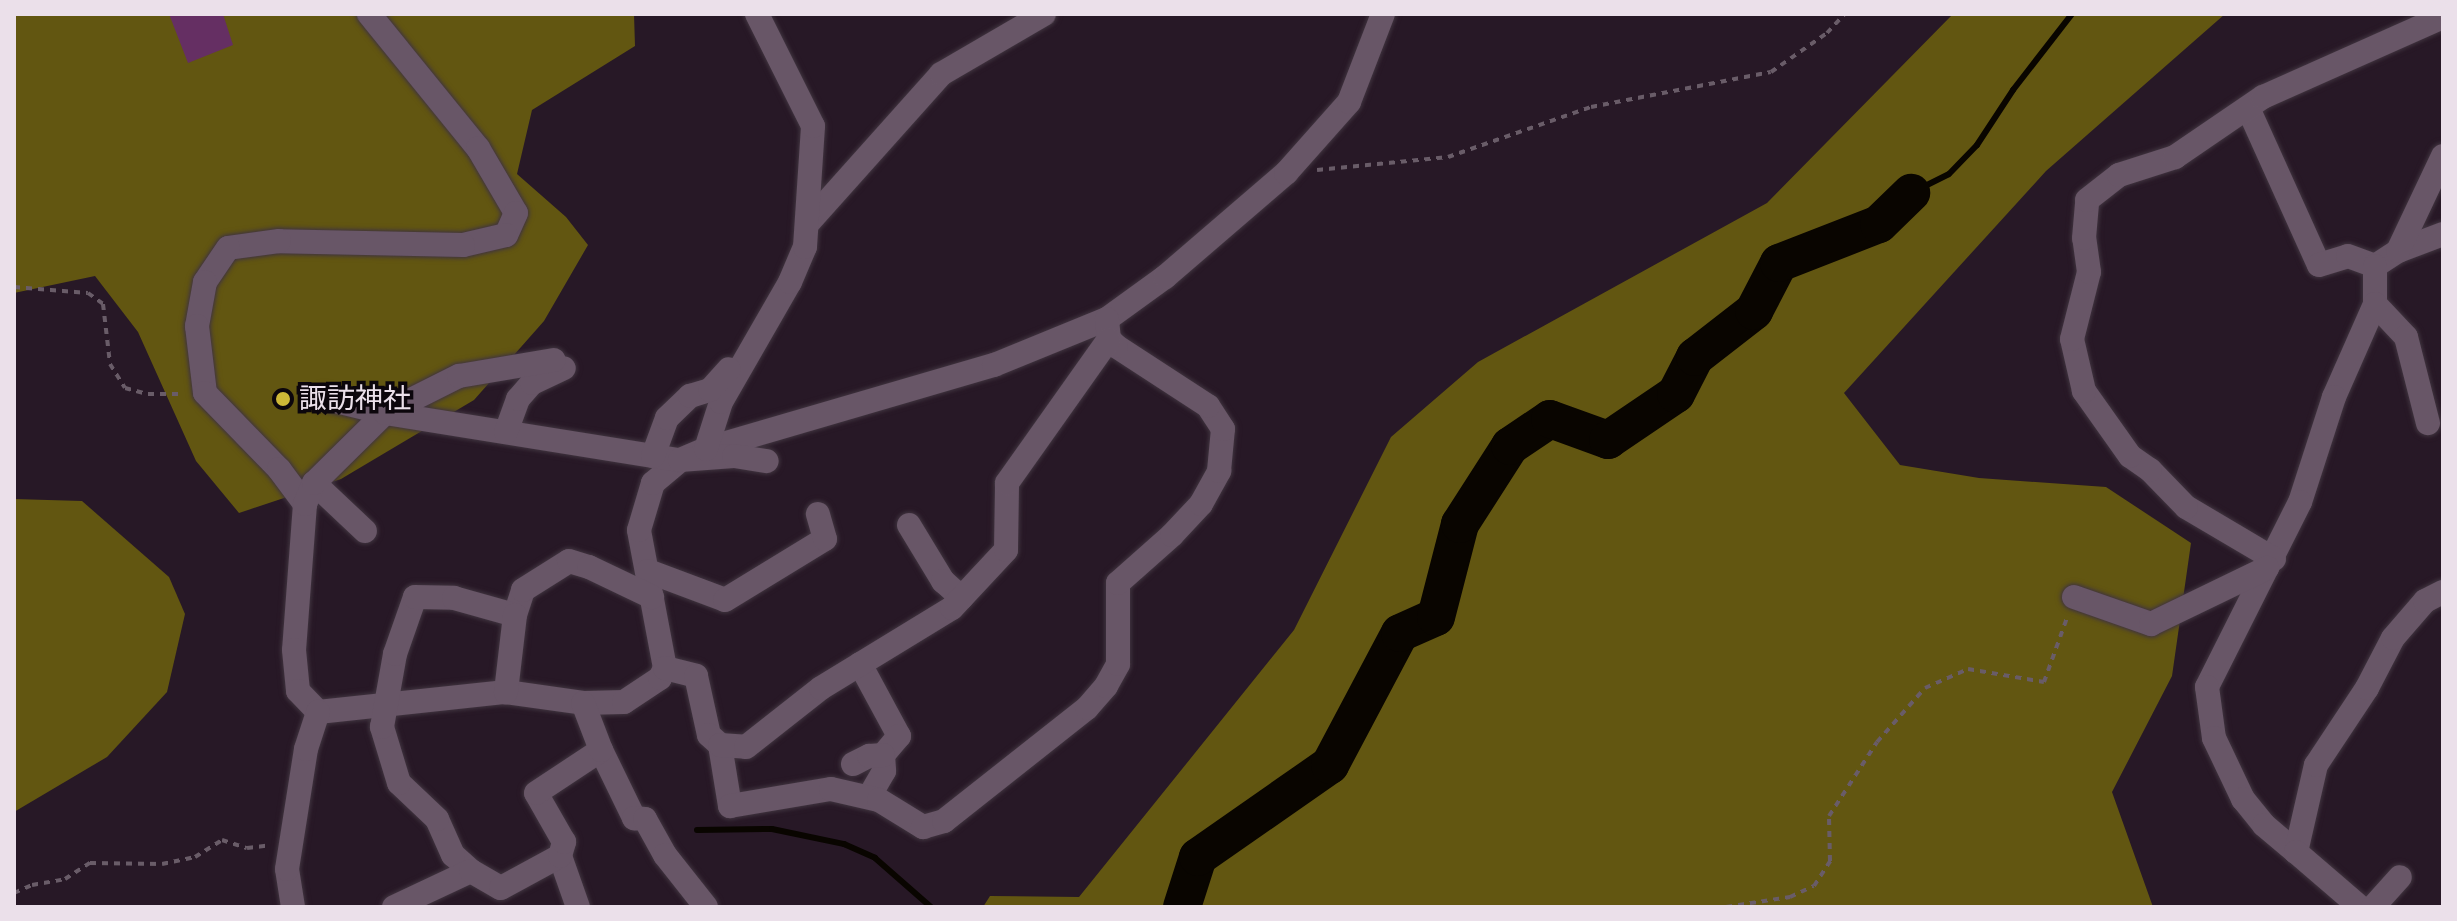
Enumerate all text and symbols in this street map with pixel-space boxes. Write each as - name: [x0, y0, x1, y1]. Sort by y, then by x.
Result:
- place label: 諏訪神社: [299, 382, 411, 416]
- marker: 諏訪神社: [274, 390, 292, 408]

